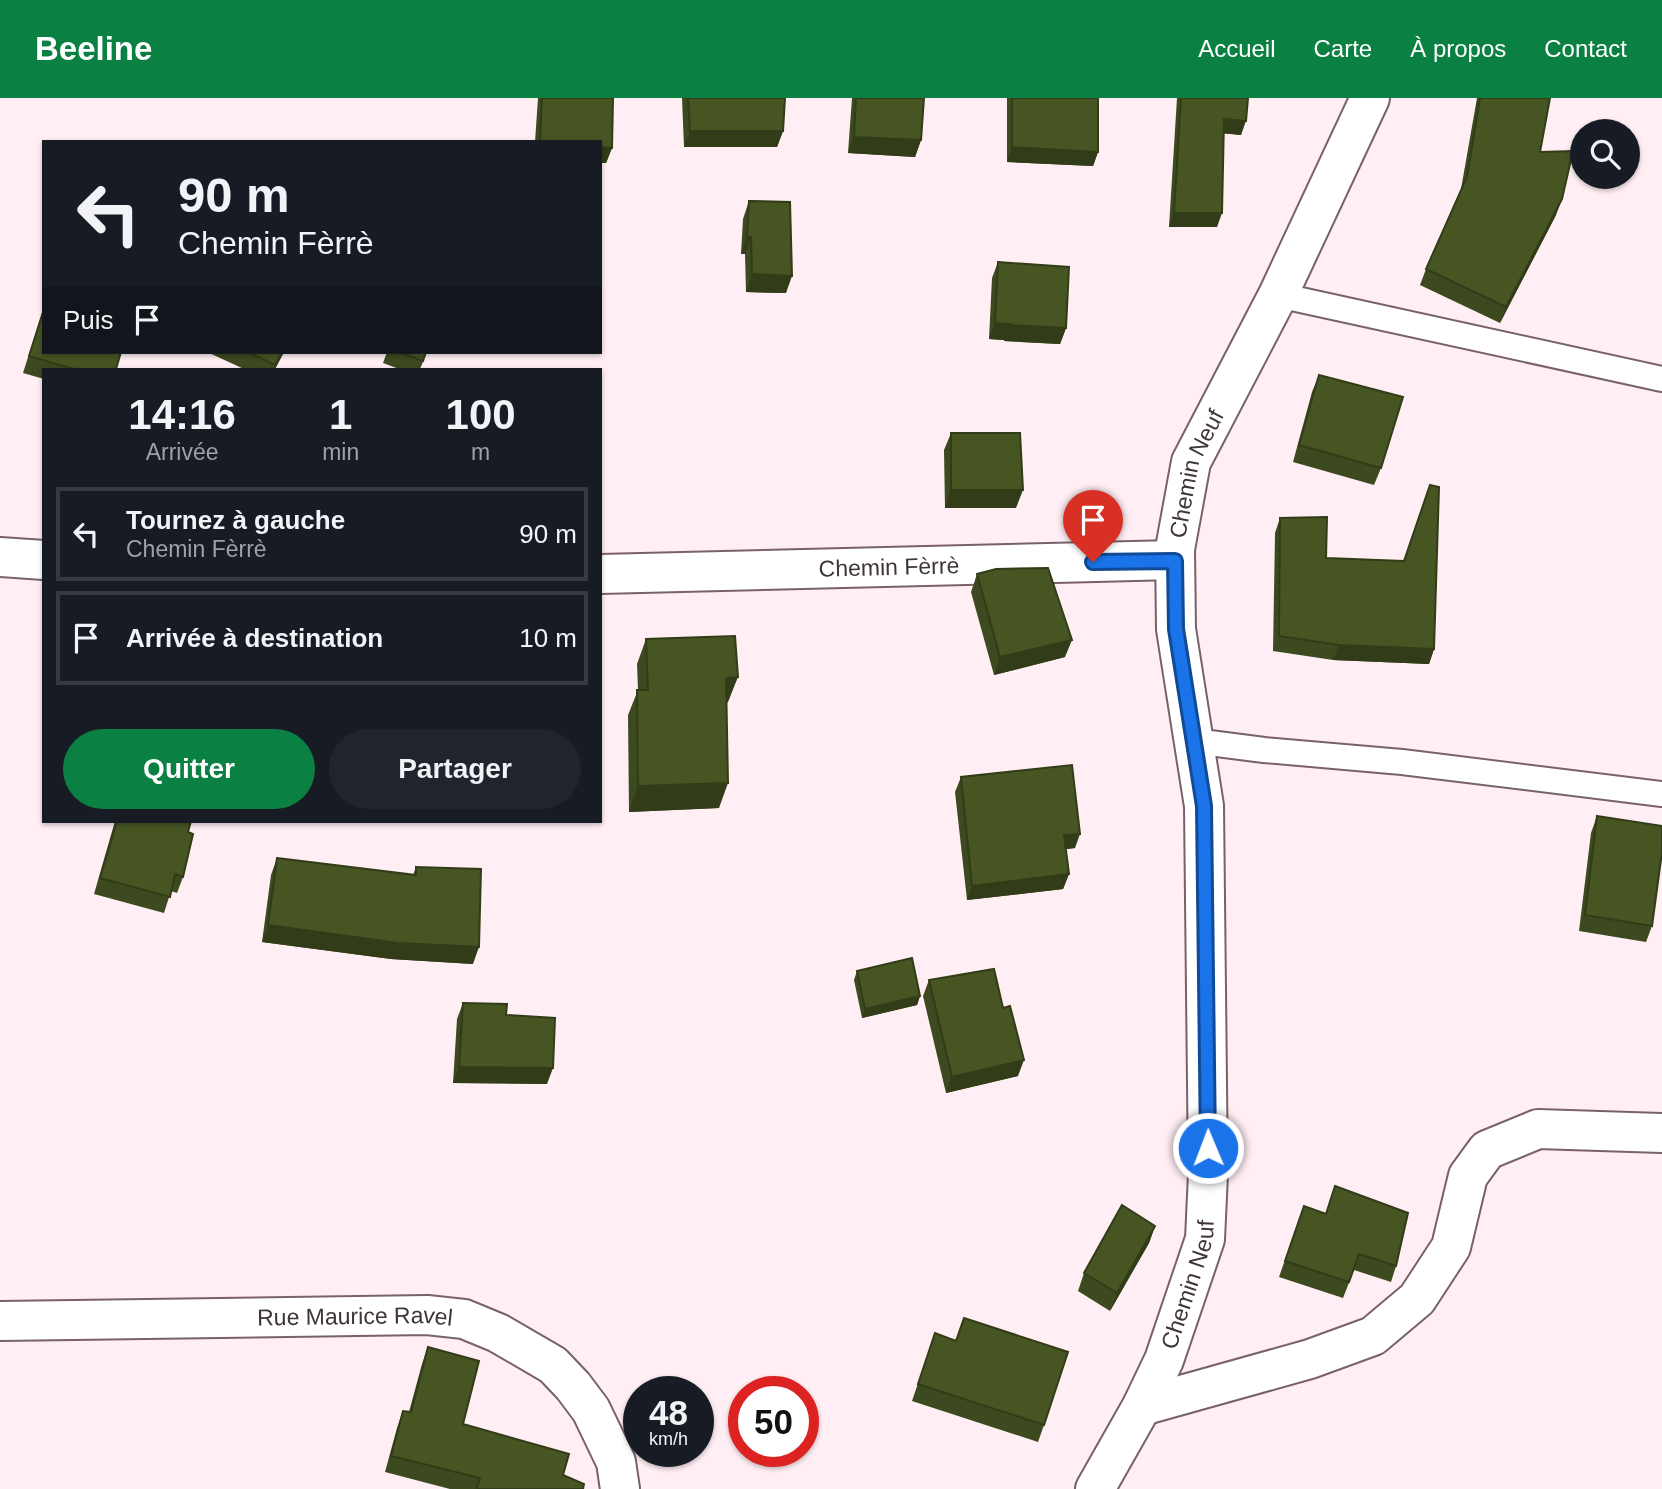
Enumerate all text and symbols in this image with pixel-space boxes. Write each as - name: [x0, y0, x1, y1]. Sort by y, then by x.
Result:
- text: Beeline: [35, 30, 152, 67]
- text: Accueil: [1198, 35, 1276, 62]
- text: Carte: [1314, 35, 1372, 62]
- text: À propos: [1410, 35, 1506, 62]
- text: Contact: [1544, 35, 1627, 62]
- map controls: [1570, 119, 1640, 189]
- button: search: [1570, 119, 1640, 189]
- icon: left: [63, 168, 154, 259]
- text: 90 m: [178, 168, 290, 222]
- text: Chemin Fèrrè: [178, 225, 374, 261]
- icon: arrive: [128, 301, 166, 339]
- text: Puis: [63, 305, 114, 335]
- text: 14:16: [128, 391, 236, 438]
- text: 1: [329, 391, 352, 438]
- text: 100: [446, 391, 516, 438]
- street label: Chemin Neuf: [1164, 405, 1229, 540]
- text: Arrivée: [146, 439, 219, 465]
- text: min: [322, 439, 359, 465]
- text: m: [471, 439, 490, 465]
- pin: [1063, 490, 1123, 562]
- icon: arrive: [1074, 501, 1112, 539]
- text: Tournez à gauche: [126, 505, 345, 535]
- icon: left: [67, 515, 105, 553]
- text: 90 m: [519, 519, 577, 549]
- text: Chemin Fèrrè: [126, 536, 267, 562]
- street label: Chemin Fèrrè: [818, 552, 960, 582]
- icon: arrive: [67, 619, 105, 657]
- text: Arrivée à destination: [126, 623, 383, 653]
- text: 10 m: [519, 623, 577, 653]
- button: Quitter: [63, 729, 315, 809]
- button: Partager: [329, 729, 581, 809]
- position arrow: [1171, 1111, 1245, 1185]
- street label: Chemin Neuf: [1156, 1219, 1219, 1352]
- street label: Rue Maurice Ravel: [257, 1302, 454, 1331]
- speed limit sign: 50: [728, 1376, 819, 1467]
- text: 48: [649, 1393, 688, 1432]
- text: km/h: [649, 1429, 688, 1449]

